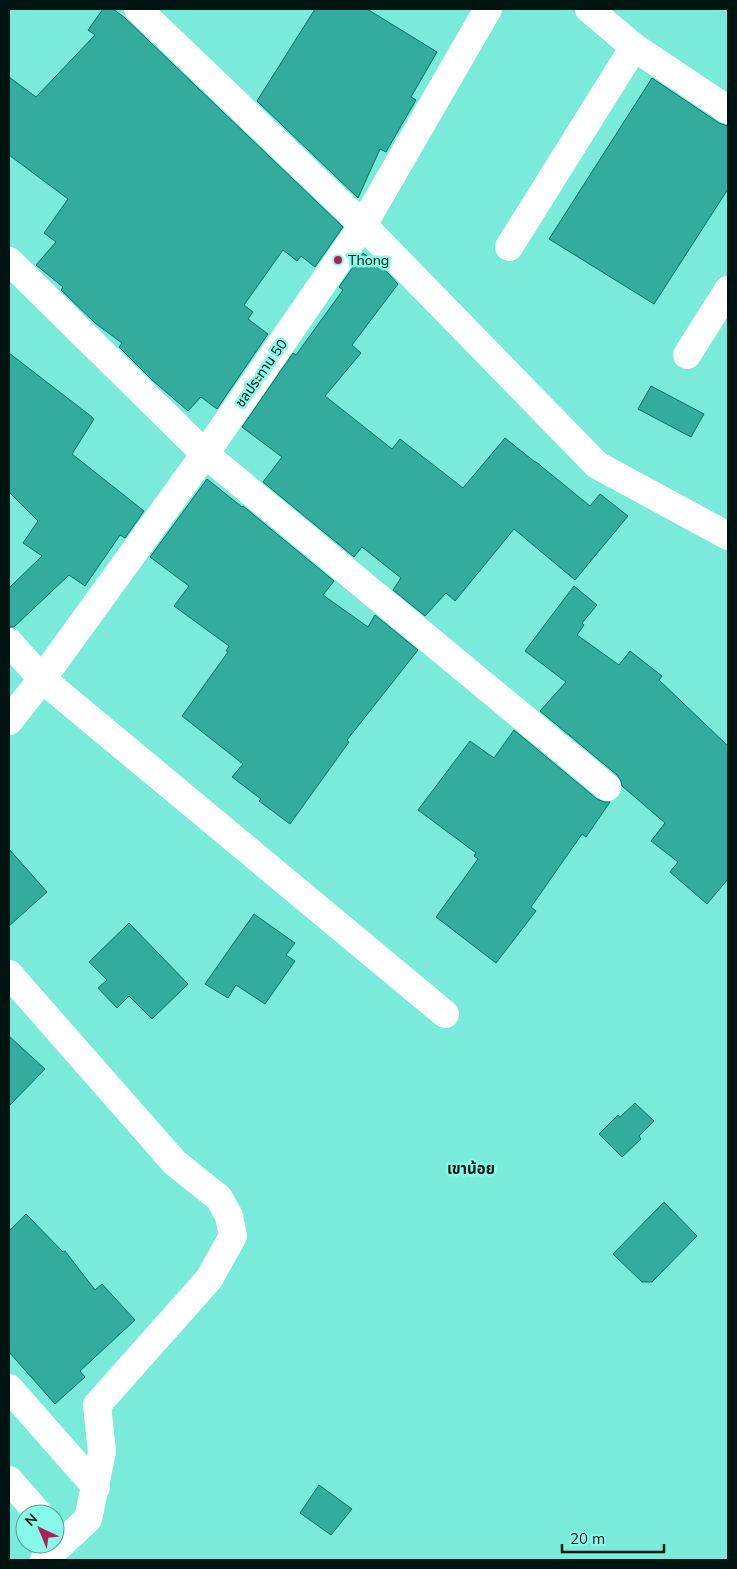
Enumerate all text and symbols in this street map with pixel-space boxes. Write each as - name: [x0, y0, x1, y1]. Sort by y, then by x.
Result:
- place label: Thong: [348, 251, 389, 269]
- marker: Thong: [332, 254, 344, 266]
- street label: ชลประทาน 50: [231, 335, 291, 411]
- district label: เขาน้อย: [447, 1159, 495, 1178]
- north arrow: [15, 1504, 65, 1554]
- text: N: [21, 1510, 41, 1530]
- scale bar: [562, 1522, 664, 1554]
- text: 20 m: [570, 1529, 605, 1548]

